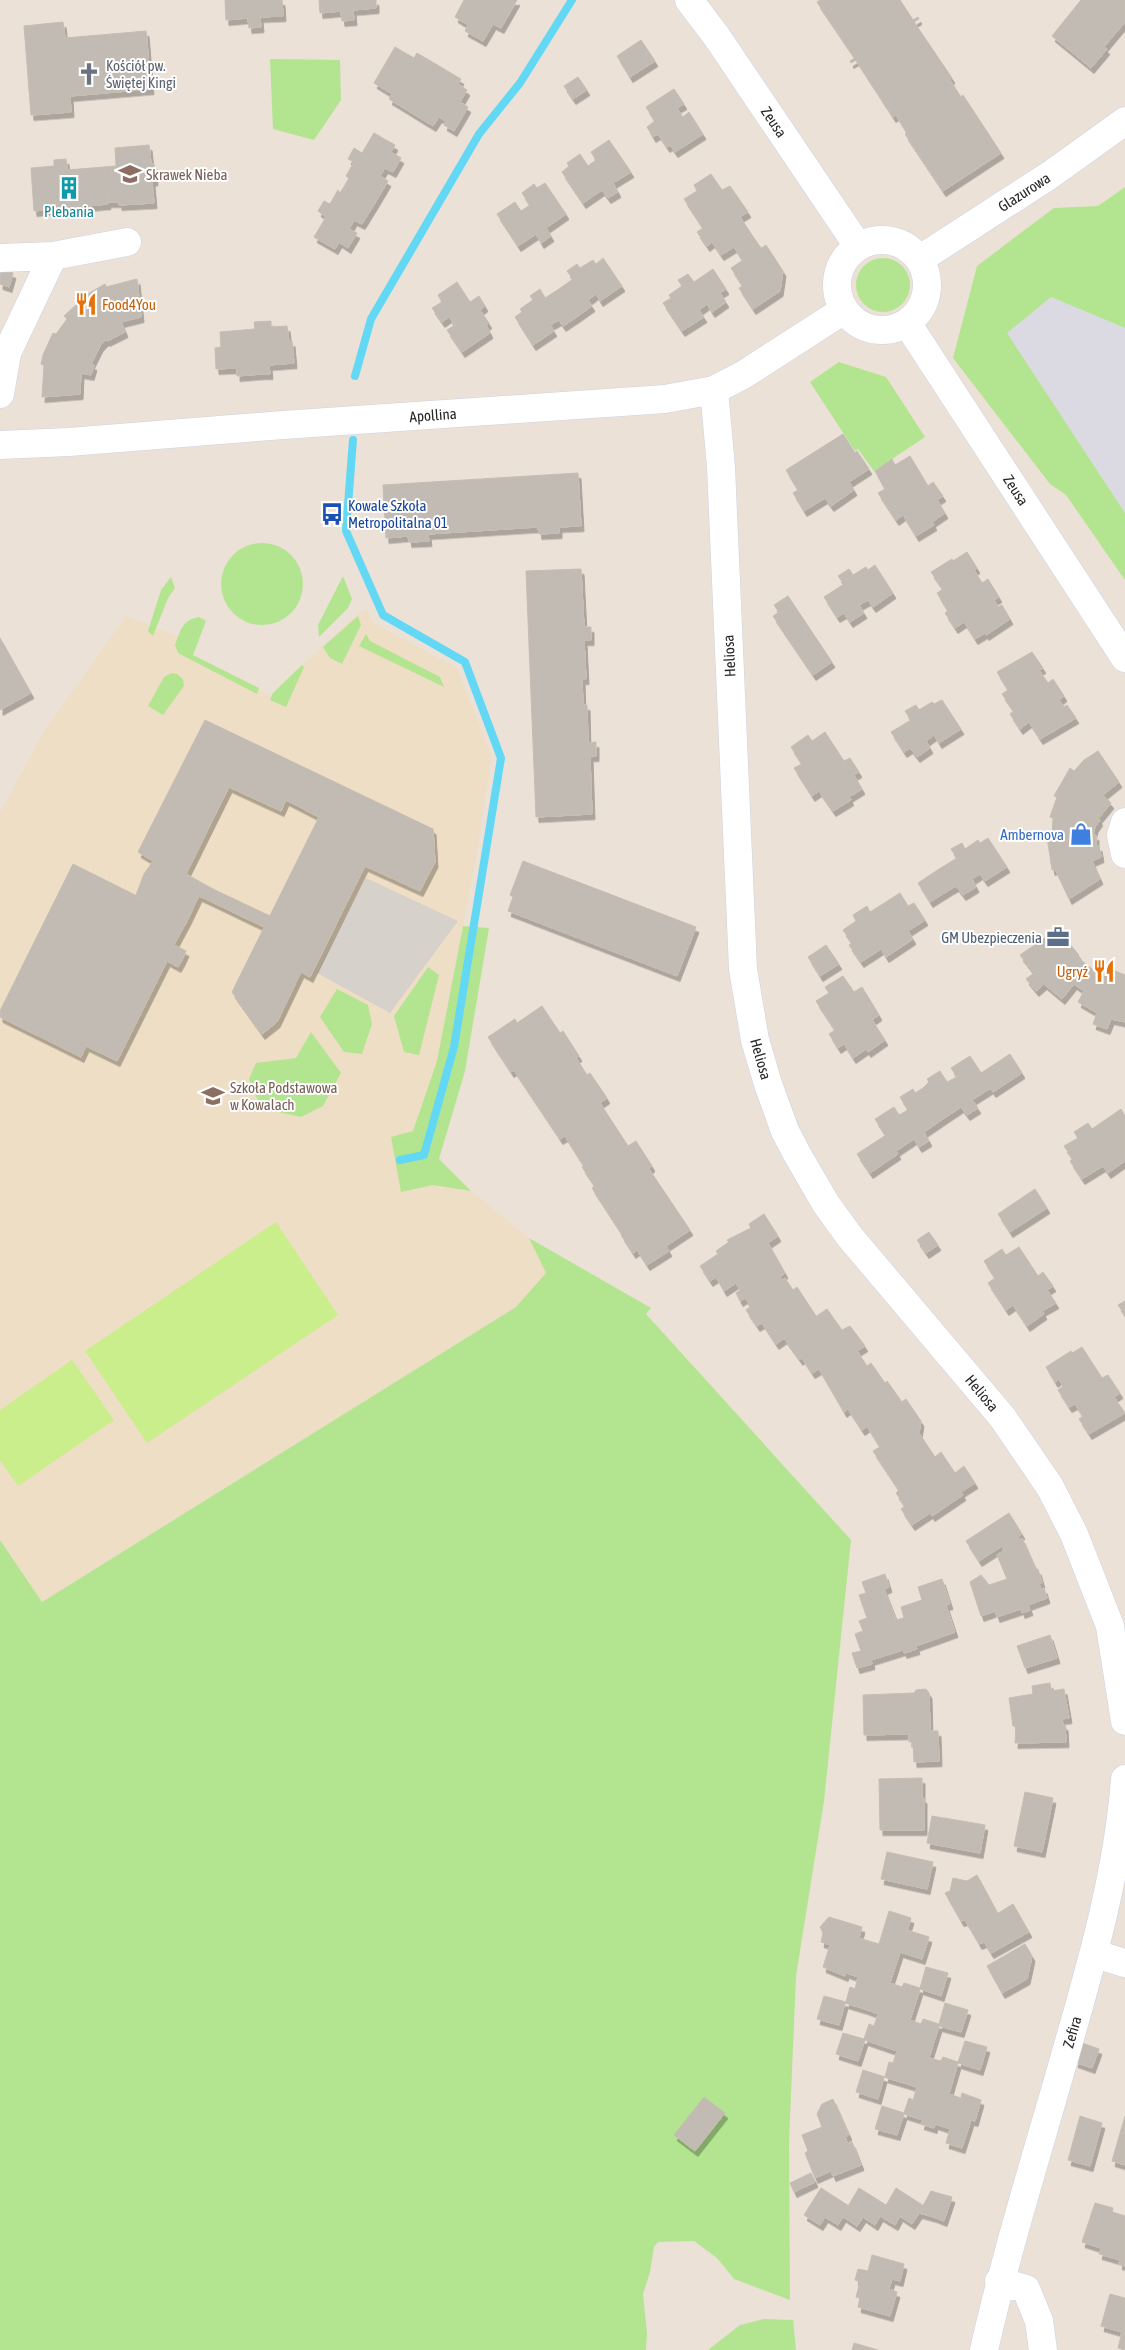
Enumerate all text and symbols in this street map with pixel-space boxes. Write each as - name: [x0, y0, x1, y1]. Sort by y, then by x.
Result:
- place label: Kościół pw. Świętej Kingi: [106, 57, 176, 91]
- church icon: Kościół pw. Świętej Kingi: [76, 61, 102, 87]
- street label: Zeusa: [758, 104, 790, 140]
- school or university icon: Skrawek Nieba: [117, 161, 143, 187]
- place label: Skrawek Nieba: [146, 166, 227, 183]
- street label: Glazurowa: [995, 169, 1053, 215]
- building icon: Plebania: [56, 175, 82, 201]
- place label: Plebania: [44, 203, 94, 220]
- restaurant icon: Food4You: [73, 291, 99, 317]
- place label: Food4You: [102, 296, 156, 313]
- street label: Apollina: [409, 405, 457, 425]
- street label: Zeusa: [1000, 471, 1032, 509]
- place label: Kowale Szkoła Metropolitalna 01: [348, 497, 448, 531]
- bus stop icon: Kowale Szkoła Metropolitalna 01: [319, 501, 345, 527]
- street label: Heliosa: [719, 634, 739, 678]
- shop icon: Ambernova: [1068, 821, 1094, 847]
- place label: Ambernova: [1000, 826, 1064, 843]
- office icon: GM Ubezpieczenia: [1045, 924, 1071, 950]
- place label: GM Ubezpieczenia: [941, 929, 1042, 946]
- restaurant icon: Ugryź: [1091, 958, 1117, 984]
- place label: Ugryź: [1057, 963, 1089, 980]
- street label: Heliosa: [747, 1036, 775, 1082]
- place label: Szkoła Podstawowa w Kowalach: [230, 1079, 338, 1113]
- school or university icon: Szkoła Podstawowa w Kowalach: [200, 1083, 226, 1109]
- street label: Heliosa: [962, 1371, 1002, 1415]
- street label: Zefira: [1059, 2014, 1085, 2050]

